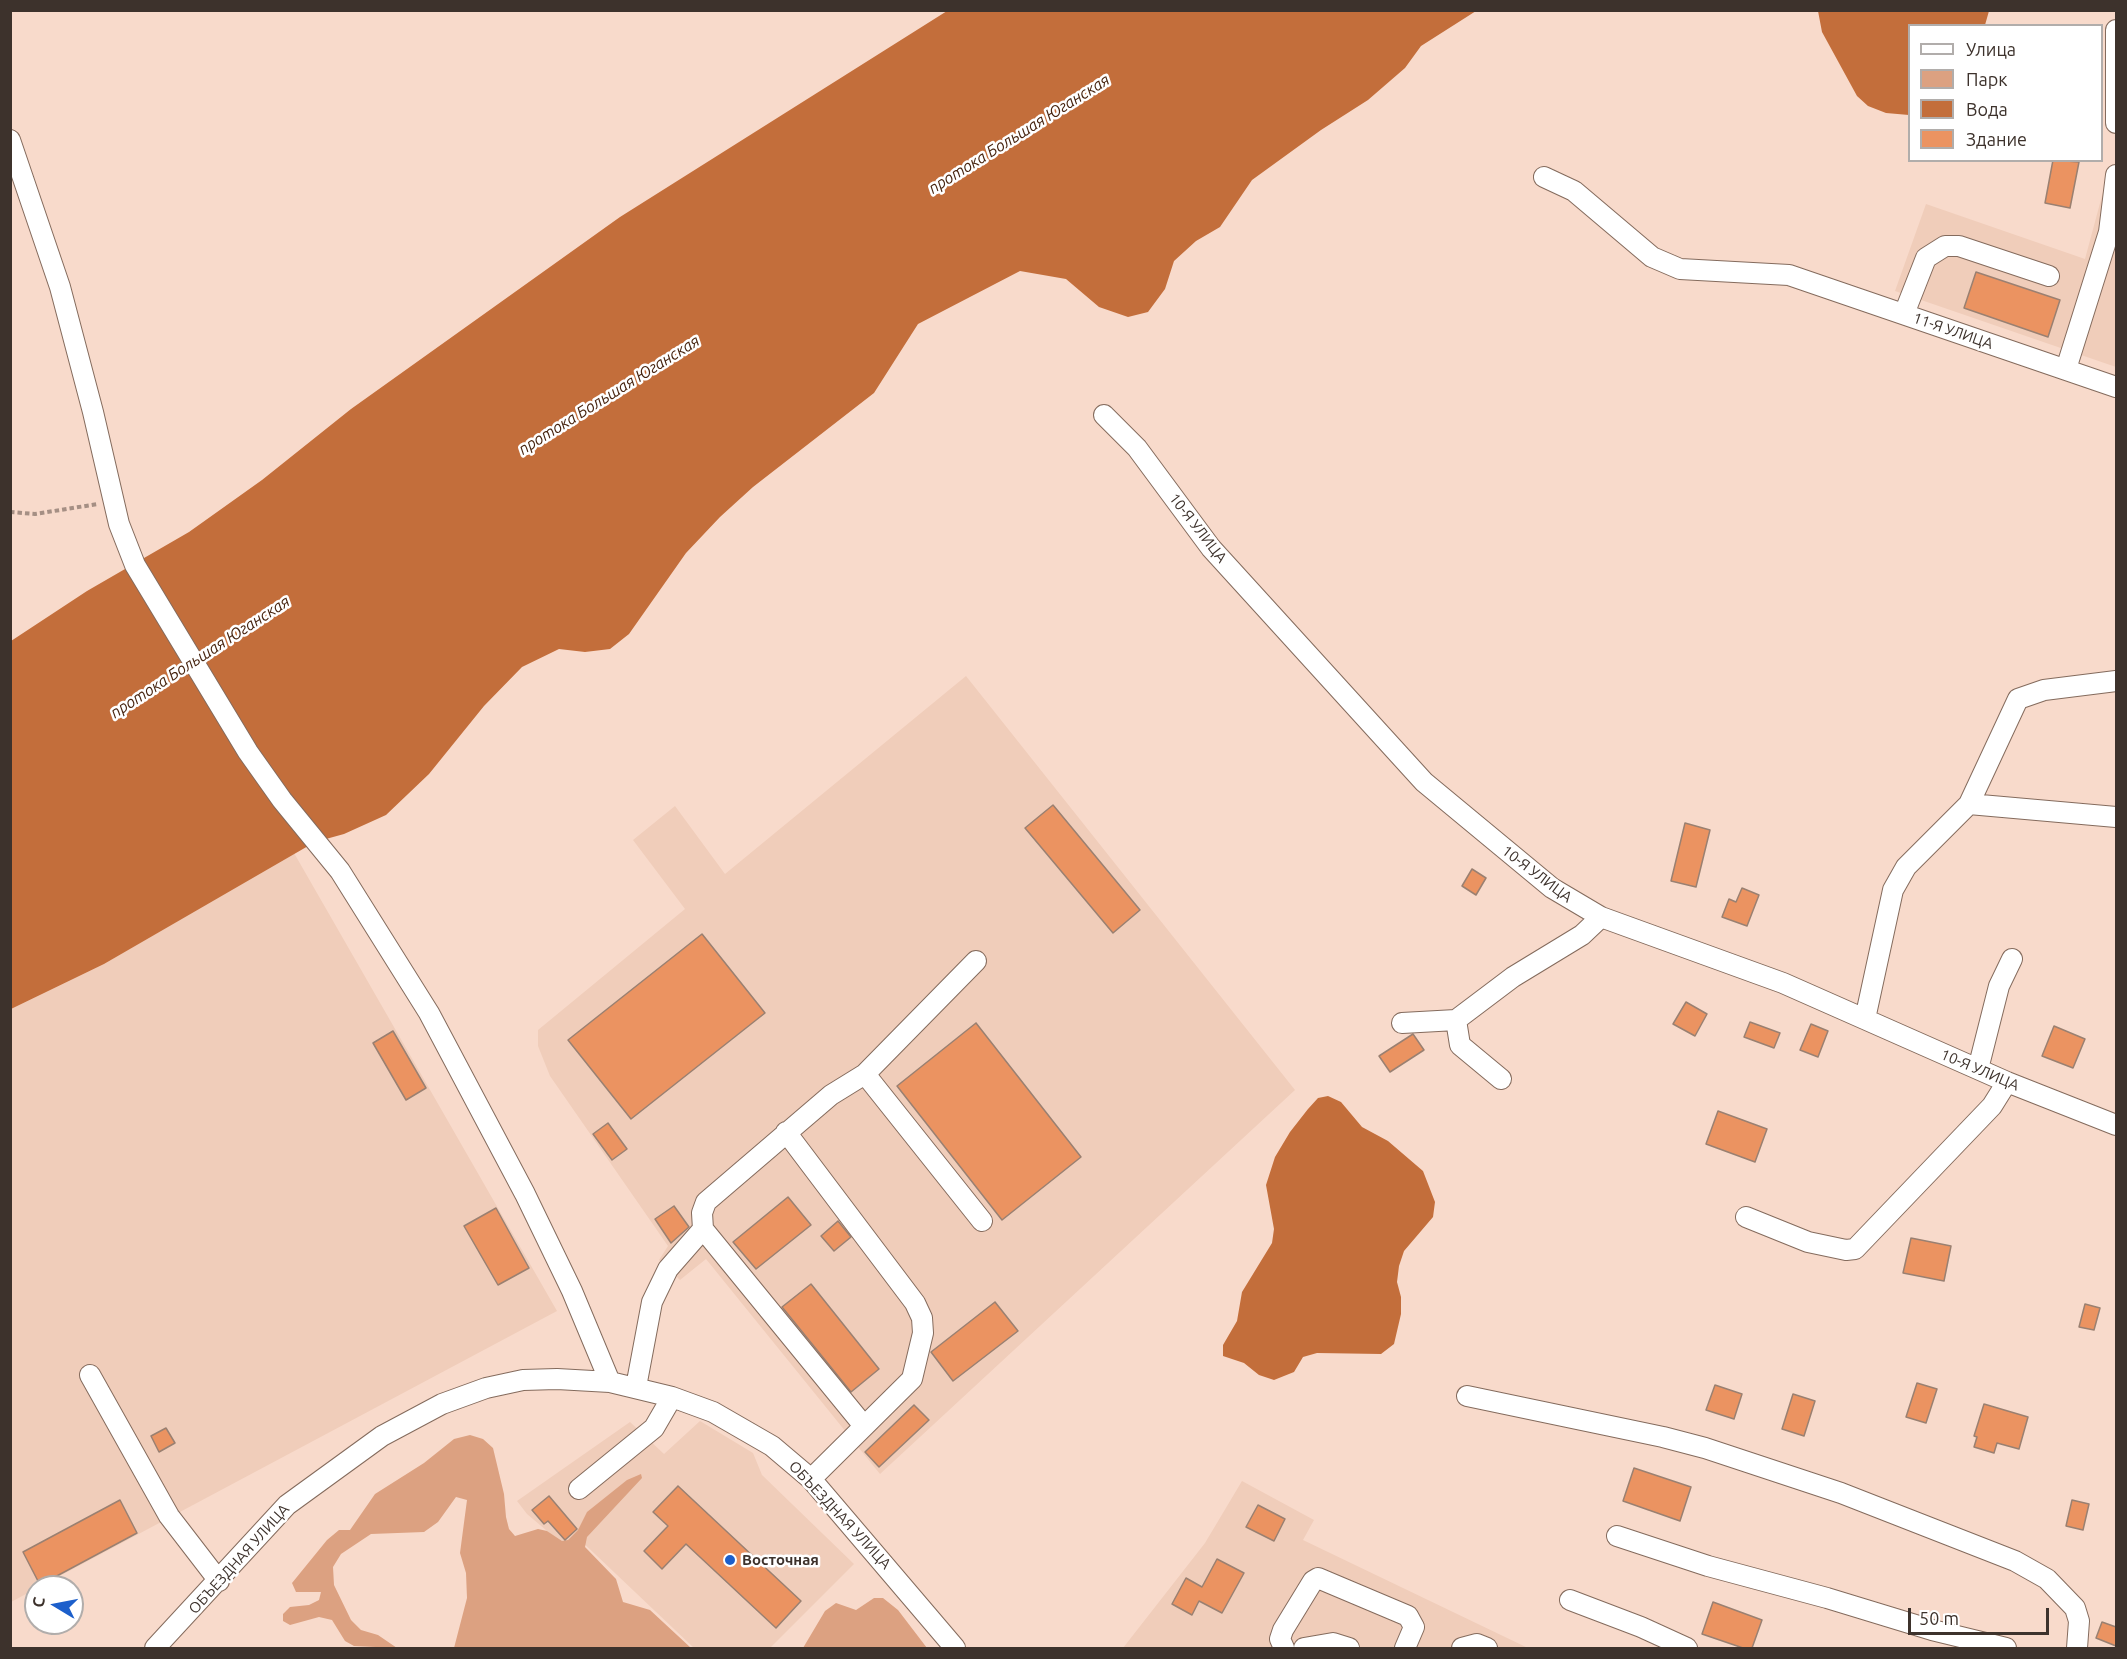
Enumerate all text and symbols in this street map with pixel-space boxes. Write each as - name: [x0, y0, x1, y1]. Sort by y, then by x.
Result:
- legend: [1908, 24, 2103, 162]
- text: Улица: [1966, 39, 2016, 59]
- text: Парк: [1966, 69, 2007, 89]
- water label: протока Большая Юганская: [925, 70, 1113, 198]
- text: Вода: [1966, 99, 2008, 119]
- text: Здание: [1966, 129, 2027, 149]
- street label: 11-Я УЛИЦА: [1911, 309, 1995, 353]
- water label: протока Большая Юганская: [515, 331, 703, 459]
- street label: 10-Я УЛИЦА: [1165, 490, 1231, 566]
- water label: протока Большая Юганская: [107, 592, 293, 722]
- street label: 10-Я УЛИЦА: [1498, 842, 1576, 906]
- street label: 10-Я УЛИЦА: [1938, 1045, 2022, 1095]
- street label: ОБЪЕЗДНАЯ УЛИЦА: [785, 1457, 895, 1573]
- street label: ОБЪЕЗДНАЯ УЛИЦА: [185, 1500, 293, 1618]
- place label: Восточная: [742, 1551, 819, 1569]
- marker: Восточная: [723, 1553, 737, 1567]
- north arrow: [24, 1575, 84, 1635]
- text: С: [28, 1596, 48, 1609]
- scale bar: [1911, 1596, 2052, 1634]
- text: 50 m: [1919, 1608, 1959, 1628]

